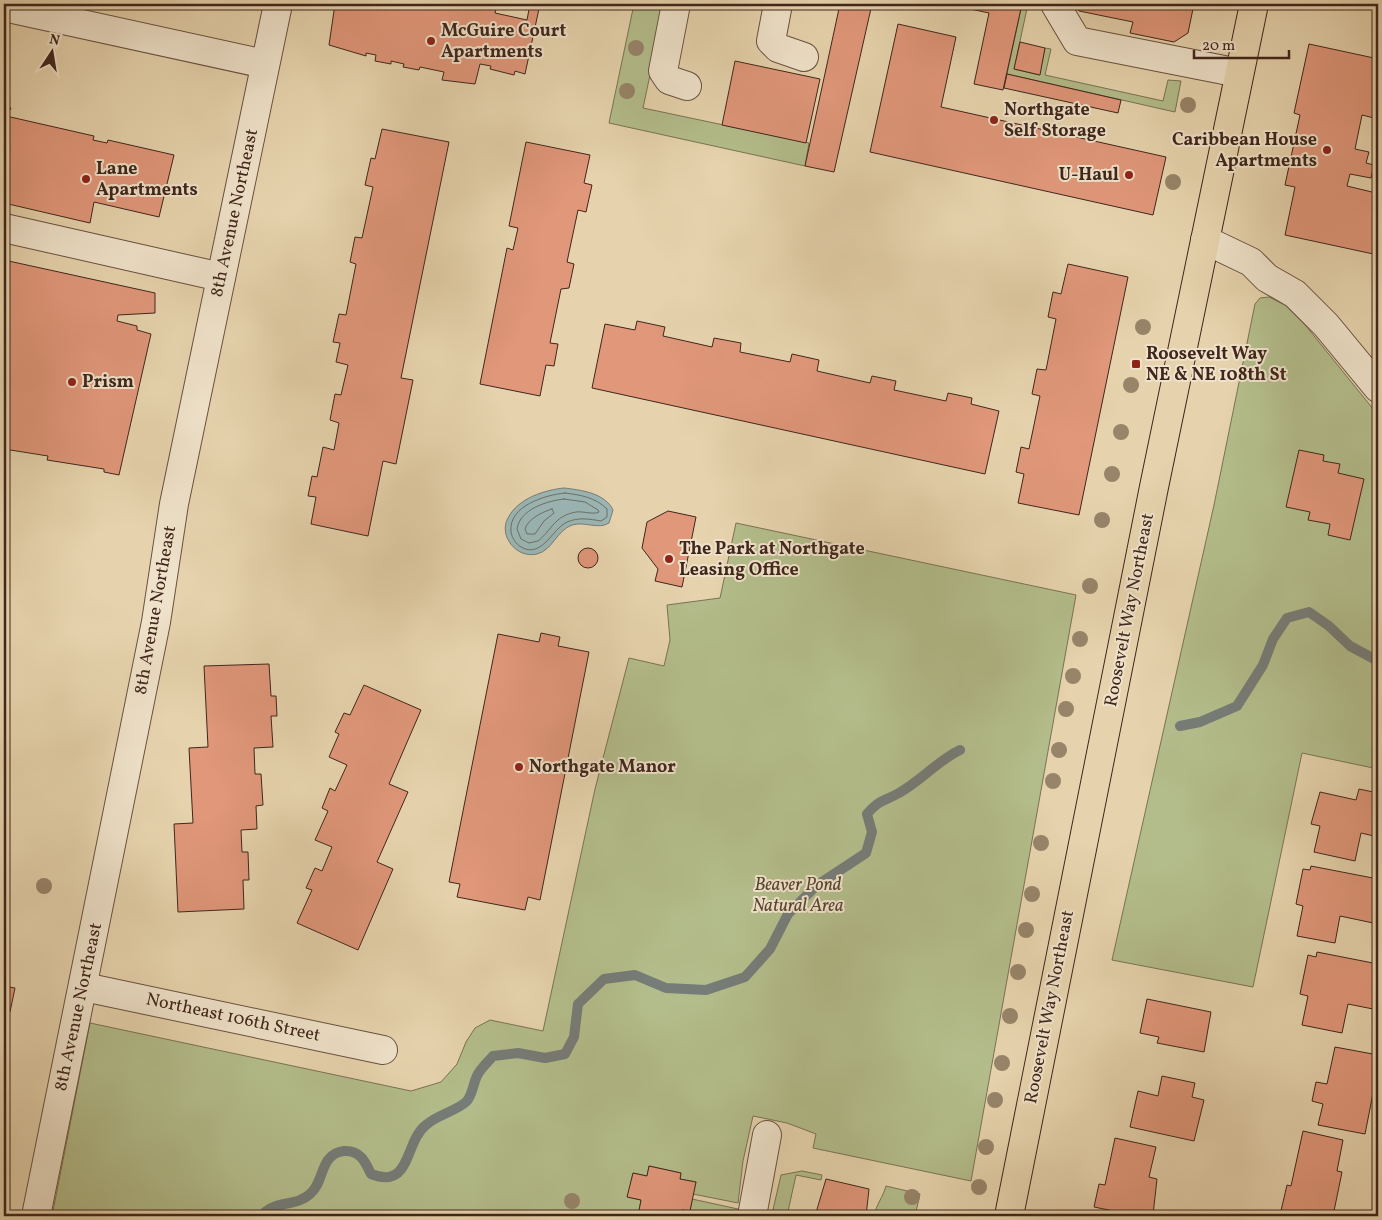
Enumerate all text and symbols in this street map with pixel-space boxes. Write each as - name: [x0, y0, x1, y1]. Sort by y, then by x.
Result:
- place label: McGuire Court Apartments: [441, 19, 566, 65]
- north arrow: [28, 28, 78, 78]
- scale bar: [1194, 28, 1290, 60]
- text: N: [47, 30, 61, 51]
- marker: McGuire Court Apartments: [425, 35, 437, 47]
- text: 20 m: [1202, 36, 1235, 57]
- place label: Northgate Self Storage: [1004, 98, 1106, 144]
- marker: Northgate Self Storage: [988, 114, 1000, 126]
- street label: 8th Avenue Northeast: [205, 127, 265, 299]
- place label: Caribbean House Apartments: [1172, 128, 1317, 174]
- marker: Caribbean House Apartments: [1321, 144, 1333, 156]
- place label: Lane Apartments: [96, 157, 198, 203]
- place label: U-Haul: [1059, 163, 1119, 188]
- marker: U-Haul: [1123, 169, 1135, 181]
- marker: Lane Apartments: [80, 173, 92, 185]
- place label: Roosevelt Way NE & NE 108th St: [1146, 342, 1287, 388]
- marker: Roosevelt Way NE & NE 108th St: [1130, 358, 1142, 370]
- place label: Prism: [82, 370, 134, 395]
- marker: Prism: [66, 376, 78, 388]
- street label: Roosevelt Way Northeast: [1099, 511, 1161, 709]
- street label: 8th Avenue Northeast: [129, 523, 183, 697]
- place label: The Park at Northgate Leasing Office: [679, 537, 865, 583]
- marker: The Park at Northgate Leasing Office: [663, 553, 675, 565]
- place label: Northgate Manor: [529, 755, 676, 780]
- marker: Northgate Manor: [513, 761, 525, 773]
- park label: Beaver Pond Natural Area: [753, 873, 843, 919]
- street label: Roosevelt Way Northeast: [1019, 908, 1081, 1106]
- street label: 8th Avenue Northeast: [49, 921, 109, 1093]
- street label: Northeast 106th Street: [144, 987, 322, 1049]

